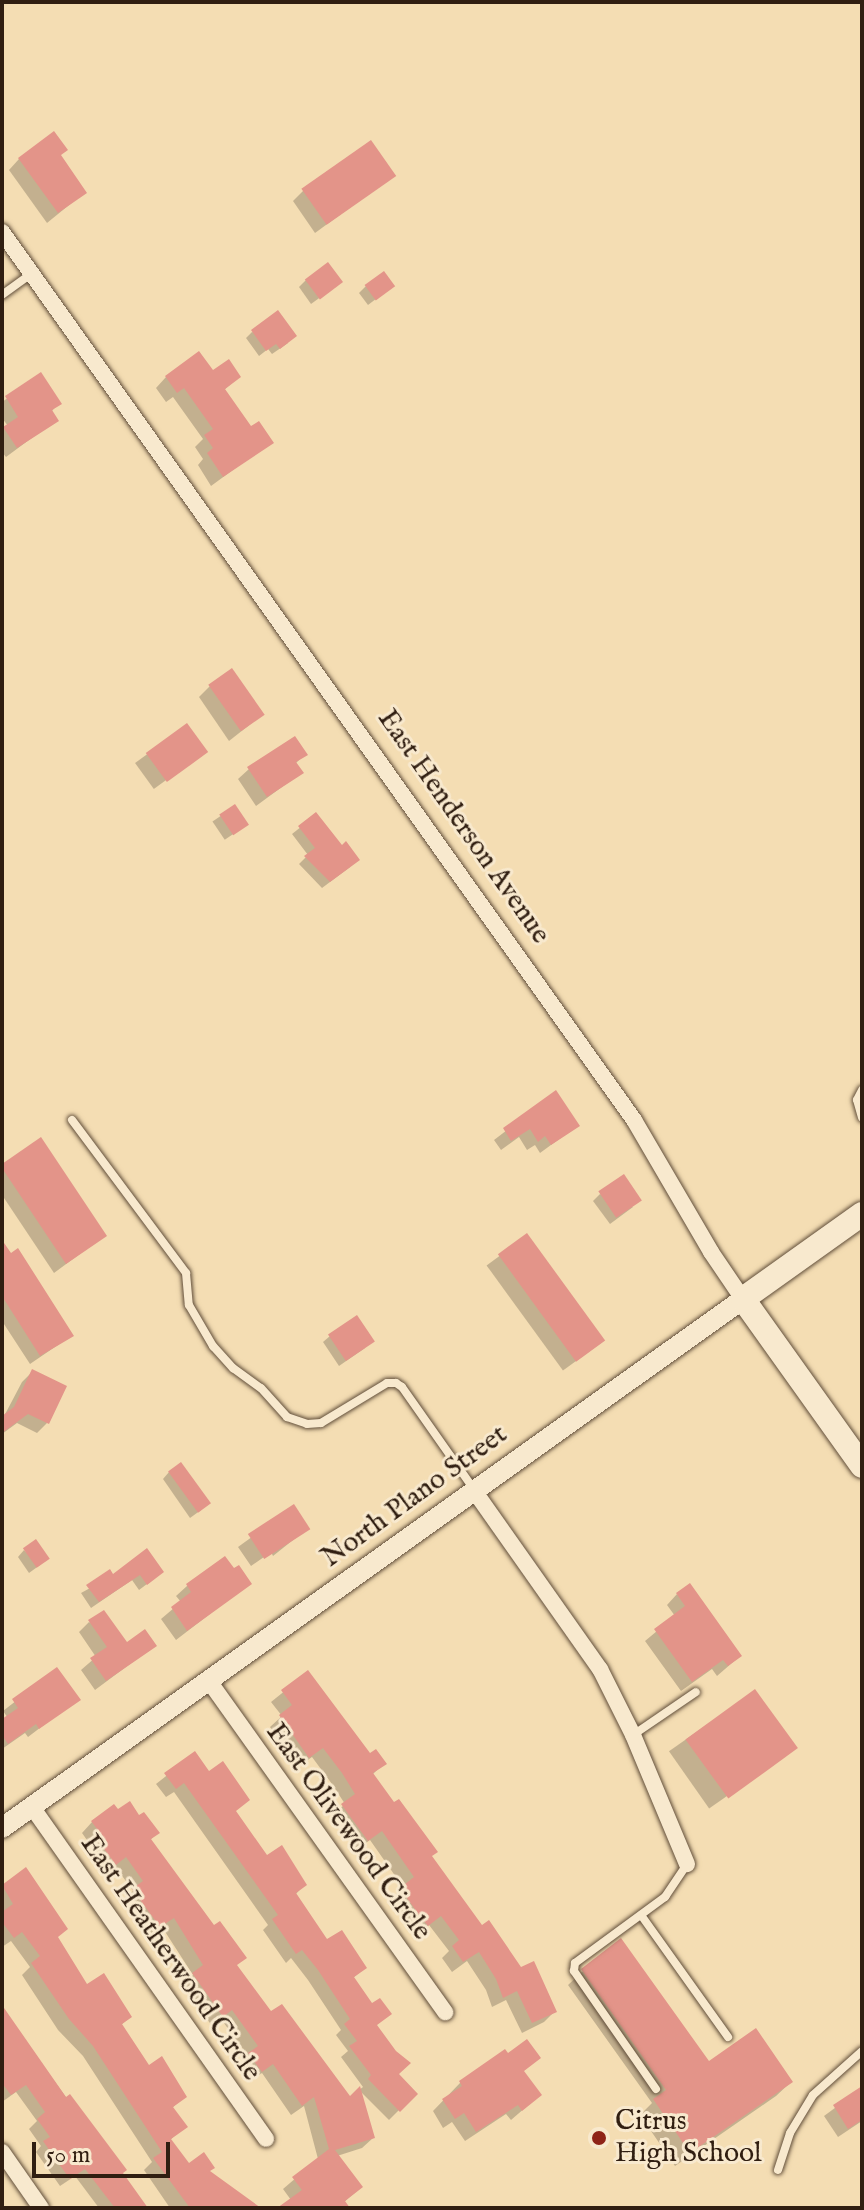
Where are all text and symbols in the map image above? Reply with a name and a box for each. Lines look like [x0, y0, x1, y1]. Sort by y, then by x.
street label: East Henderson Avenue [370, 704, 556, 950]
street label: North Plano Street [316, 1418, 514, 1576]
street label: East Olivewood Circle [258, 1717, 438, 1947]
street label: East Heatherwood Circle [72, 1828, 268, 2088]
place label: Citrus High School [615, 2105, 762, 2171]
scale bar [36, 2126, 174, 2176]
marker: Citrus High School [590, 2129, 608, 2147]
text: 50 m [46, 2140, 90, 2171]

